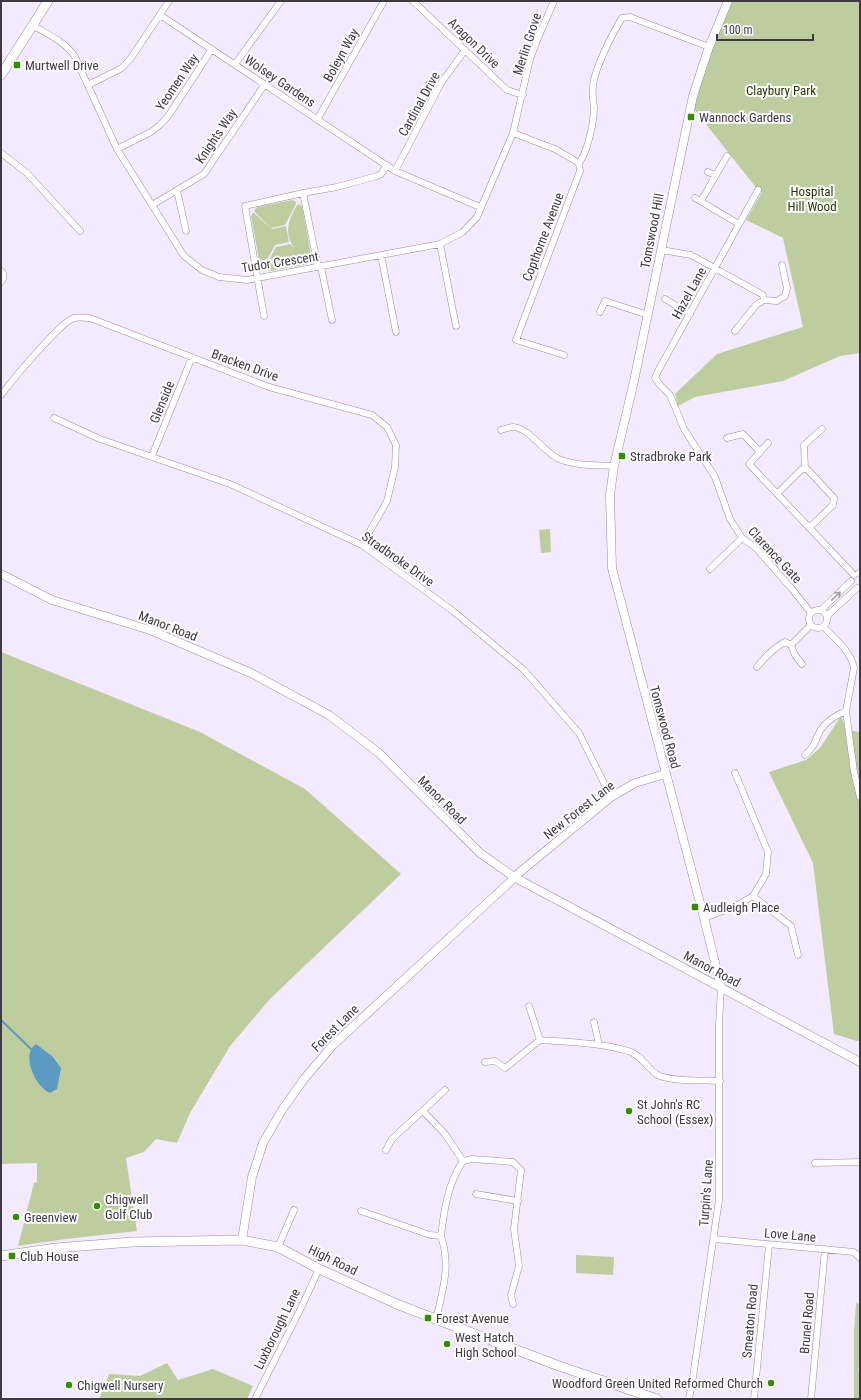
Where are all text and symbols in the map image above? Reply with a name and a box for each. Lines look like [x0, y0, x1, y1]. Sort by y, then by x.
street label: Merlin Grove [510, 11, 544, 77]
street label: Aragon Drive [445, 15, 503, 71]
scale bar [717, 16, 813, 42]
text: 100 m [723, 23, 753, 37]
street label: Boleyn Way [320, 25, 362, 84]
street label: Yeomen Way [152, 50, 202, 113]
street label: Wolsey Gardens [242, 52, 318, 110]
place label: Murtwell Drive [25, 58, 99, 73]
marker: Murtwell Drive [12, 60, 22, 70]
street label: Cardinal Drive [395, 69, 443, 139]
park label: Claybury Park [746, 83, 816, 98]
street label: Knights Way [192, 105, 240, 166]
place label: Wannock Gardens [699, 110, 791, 125]
marker: Wannock Gardens [686, 112, 696, 122]
park label: Hospital Hill Wood [787, 184, 837, 214]
street label: Copthorne Avenue [519, 191, 567, 283]
street label: Tomswood Hill [637, 192, 667, 270]
street label: Tudor Crescent [240, 248, 320, 275]
street label: Hazel Lane [669, 265, 709, 321]
street label: Bracken Drive [210, 346, 280, 384]
street label: Glenside [147, 379, 177, 425]
place label: Stradbroke Park [630, 449, 712, 464]
marker: Stradbroke Park [617, 451, 627, 461]
street label: Clarence Gate [745, 524, 805, 586]
street label: Stradbroke Drive [359, 529, 437, 589]
one-way arrow [831, 591, 841, 601]
street label: Manor Road [136, 608, 200, 644]
street label: Tomswood Road [647, 684, 683, 770]
street label: Manor Road [415, 773, 469, 827]
street label: New Forest Lane [541, 778, 617, 842]
place label: Audleigh Place [703, 900, 779, 915]
marker: Audleigh Place [690, 902, 700, 912]
street label: Manor Road [681, 948, 743, 990]
street label: Forest Lane [308, 1001, 362, 1055]
place label: St John's RC School (Essex) [637, 1097, 713, 1127]
marker: St John's RC School (Essex) [624, 1106, 634, 1116]
street label: Turpin's Lane [696, 1159, 716, 1227]
place label: Chigwell Golf Club [105, 1192, 152, 1222]
marker: Chigwell Golf Club [92, 1201, 102, 1211]
place label: Greenview [24, 1210, 78, 1225]
marker: Greenview [11, 1212, 21, 1222]
street label: Love Lane [763, 1225, 817, 1245]
street label: High Road [306, 1242, 360, 1278]
place label: Club House [20, 1249, 79, 1264]
marker: Club House [7, 1251, 17, 1261]
street label: Smeaton Road [739, 1283, 761, 1359]
street label: Luxborough Lane [251, 1286, 303, 1372]
street label: Brunel Road [797, 1292, 817, 1354]
place label: Forest Avenue [436, 1311, 509, 1326]
marker: Forest Avenue [423, 1313, 433, 1323]
place label: West Hatch High School [455, 1330, 517, 1360]
marker: West Hatch High School [442, 1339, 452, 1349]
place label: Woodford Green United Reformed Church [552, 1376, 763, 1391]
place label: Chigwell Nursery [77, 1378, 164, 1393]
marker: Woodford Green United Reformed Church [766, 1378, 776, 1388]
marker: Chigwell Nursery [64, 1380, 74, 1390]

